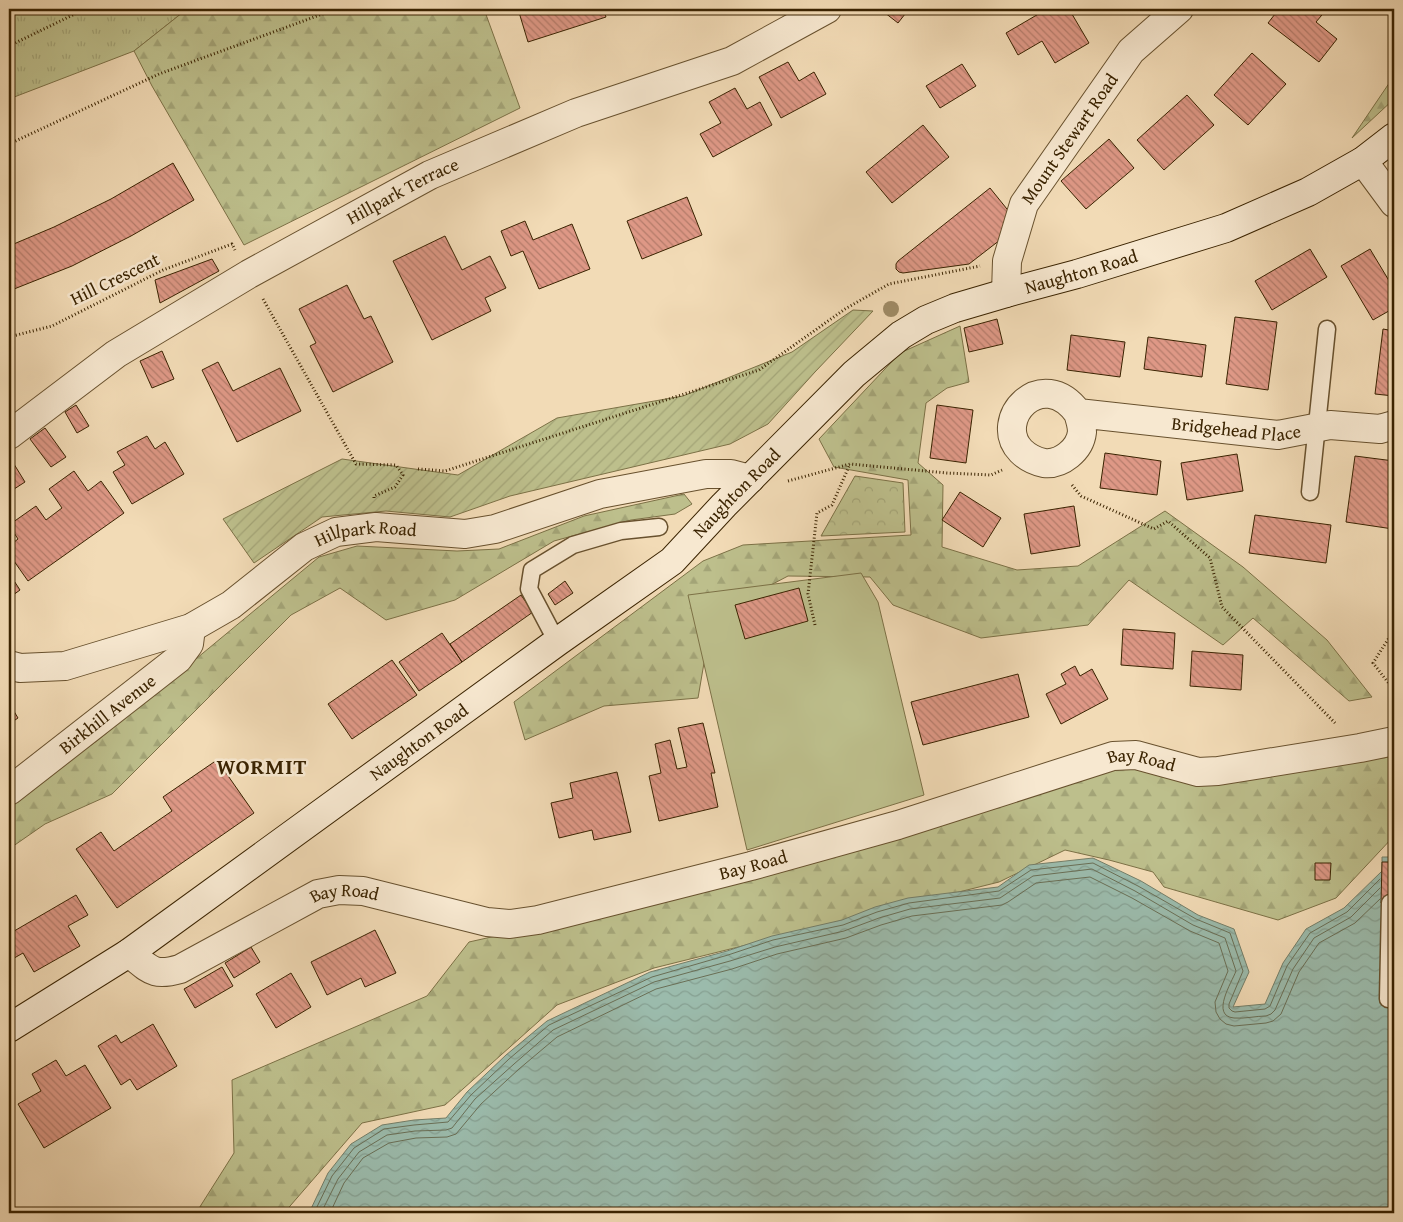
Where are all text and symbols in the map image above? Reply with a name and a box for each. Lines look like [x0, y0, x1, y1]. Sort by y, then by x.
street label: Mount Stewart Road [1014, 67, 1125, 209]
street label: Hillpark Terrace [341, 150, 463, 231]
street label: Naughton Road [1022, 242, 1141, 300]
street label: Hill Crescent [66, 245, 165, 312]
street label: Bridgehead Place [1170, 409, 1303, 448]
street label: Naughton Road [686, 441, 787, 544]
street label: Hillpark Road [310, 513, 418, 553]
street label: Birkhill Avenue [53, 667, 161, 760]
street label: Naughton Road [364, 696, 474, 787]
street label: Bay Road [1103, 741, 1179, 778]
district label: WORMIT [216, 750, 308, 782]
street label: Bay Road [716, 842, 791, 887]
street label: Bay Road [304, 876, 382, 909]

